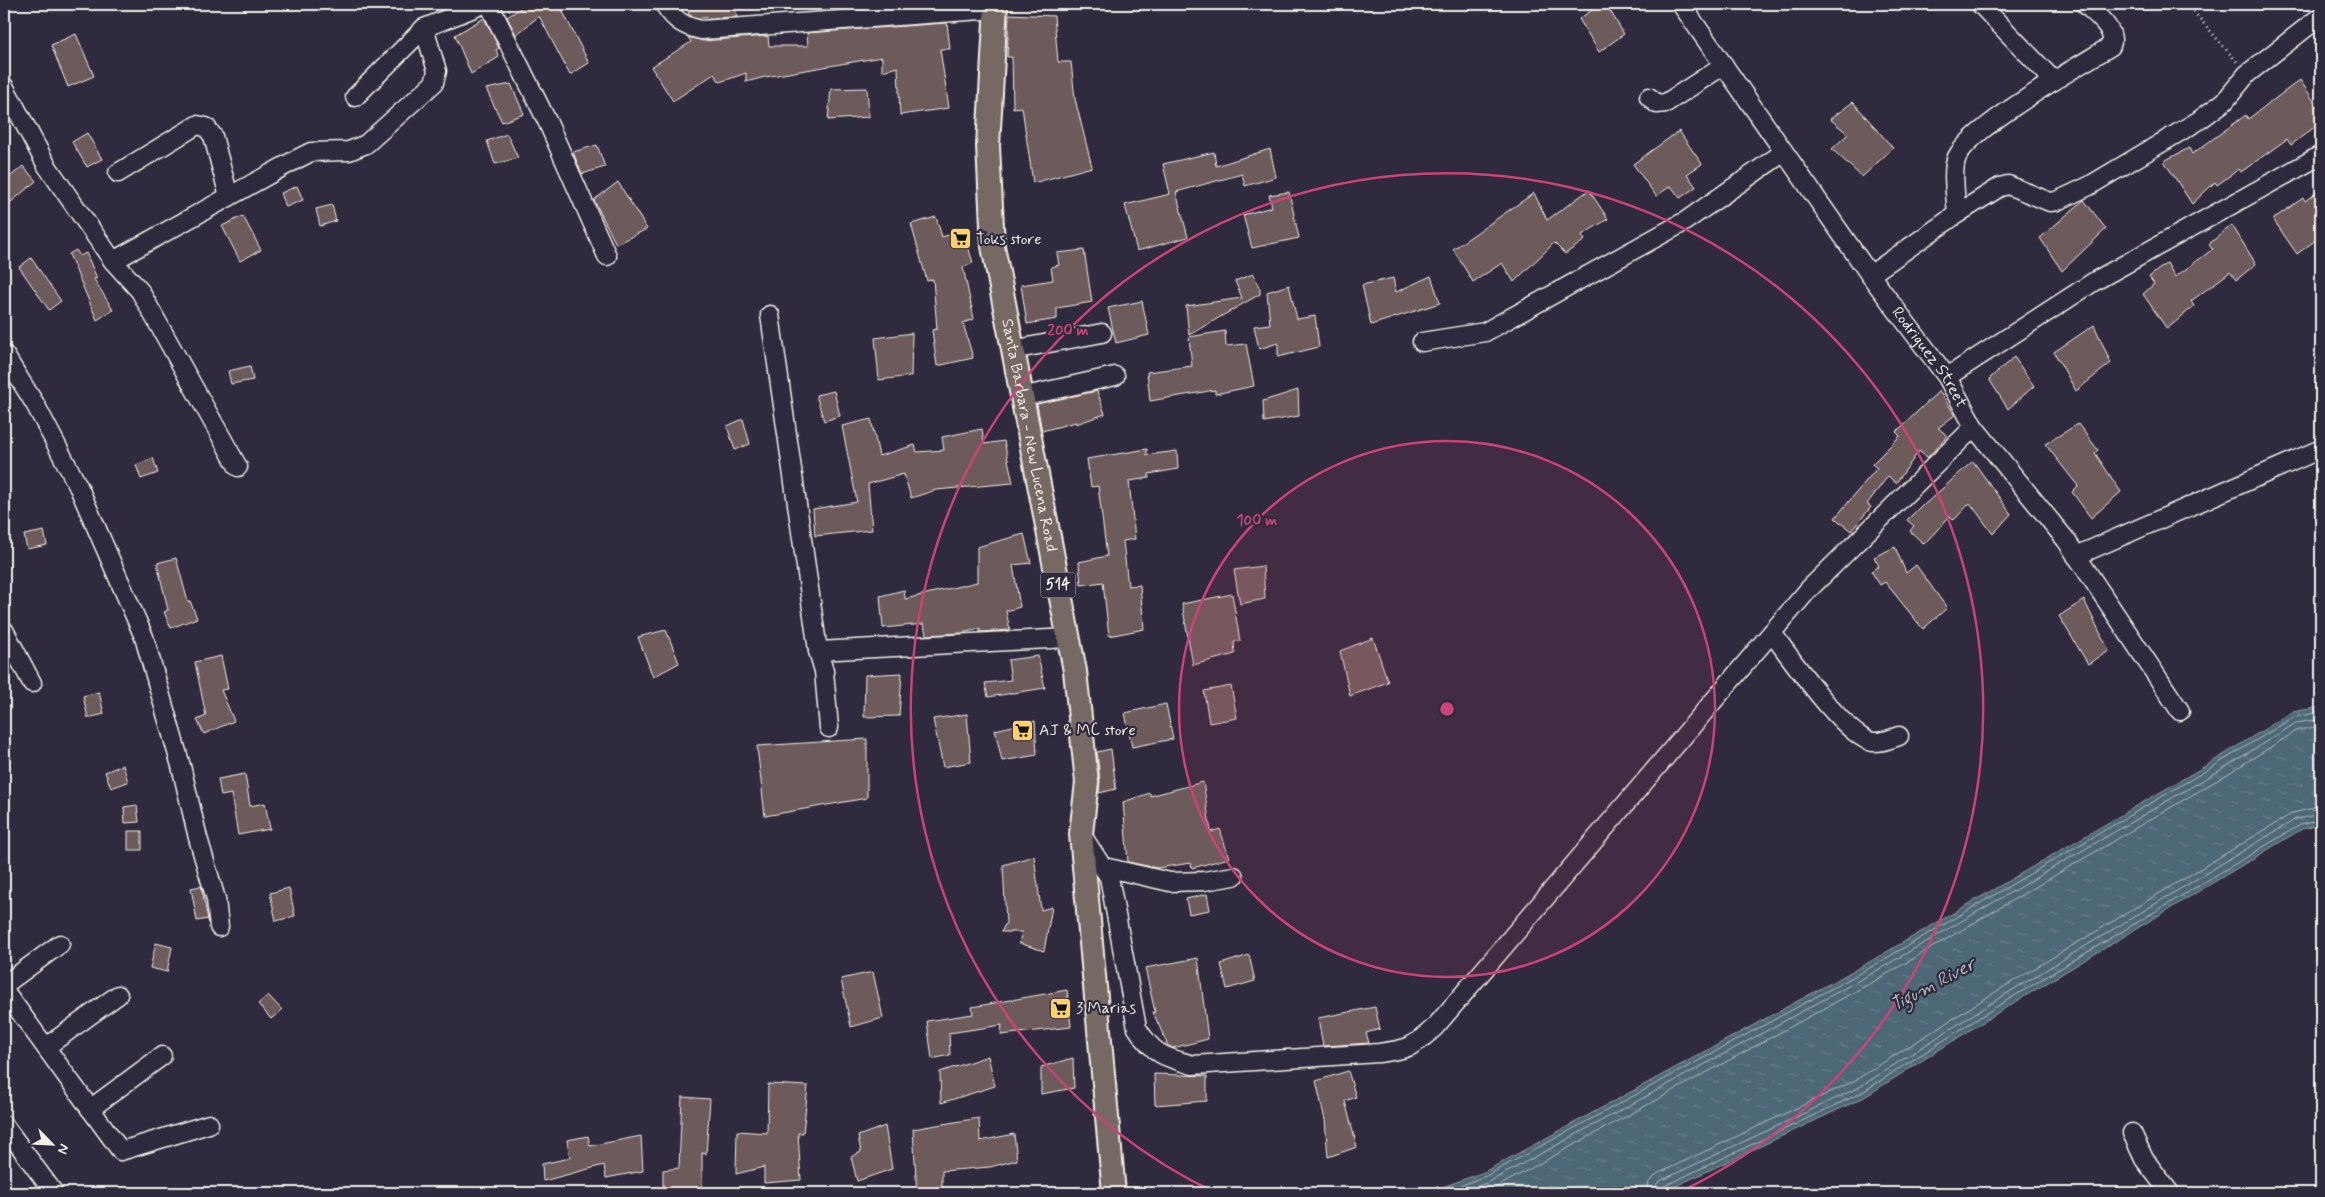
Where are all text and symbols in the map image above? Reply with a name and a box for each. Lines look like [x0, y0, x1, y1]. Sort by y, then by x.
supermarket icon: Toks store [948, 227, 972, 251]
place label: Toks store [976, 229, 1042, 250]
street label: Rodriguez Street [1887, 302, 1972, 412]
street label: Santa Barbara - New Lucena Road [997, 317, 1062, 553]
text: 200 m [1048, 321, 1089, 341]
text: 100 m [1237, 511, 1277, 531]
road number: 514 [1040, 572, 1076, 598]
centre of rings [1438, 700, 1456, 718]
supermarket icon: AJ & MC store [1011, 718, 1035, 742]
place label: AJ & MC store [1039, 720, 1136, 741]
water label: Tigum River [1887, 952, 1983, 1019]
supermarket icon: 3 Marias [1048, 996, 1072, 1020]
place label: 3 Marias [1076, 998, 1136, 1019]
north arrow [28, 1120, 78, 1170]
text: N [53, 1141, 73, 1157]

